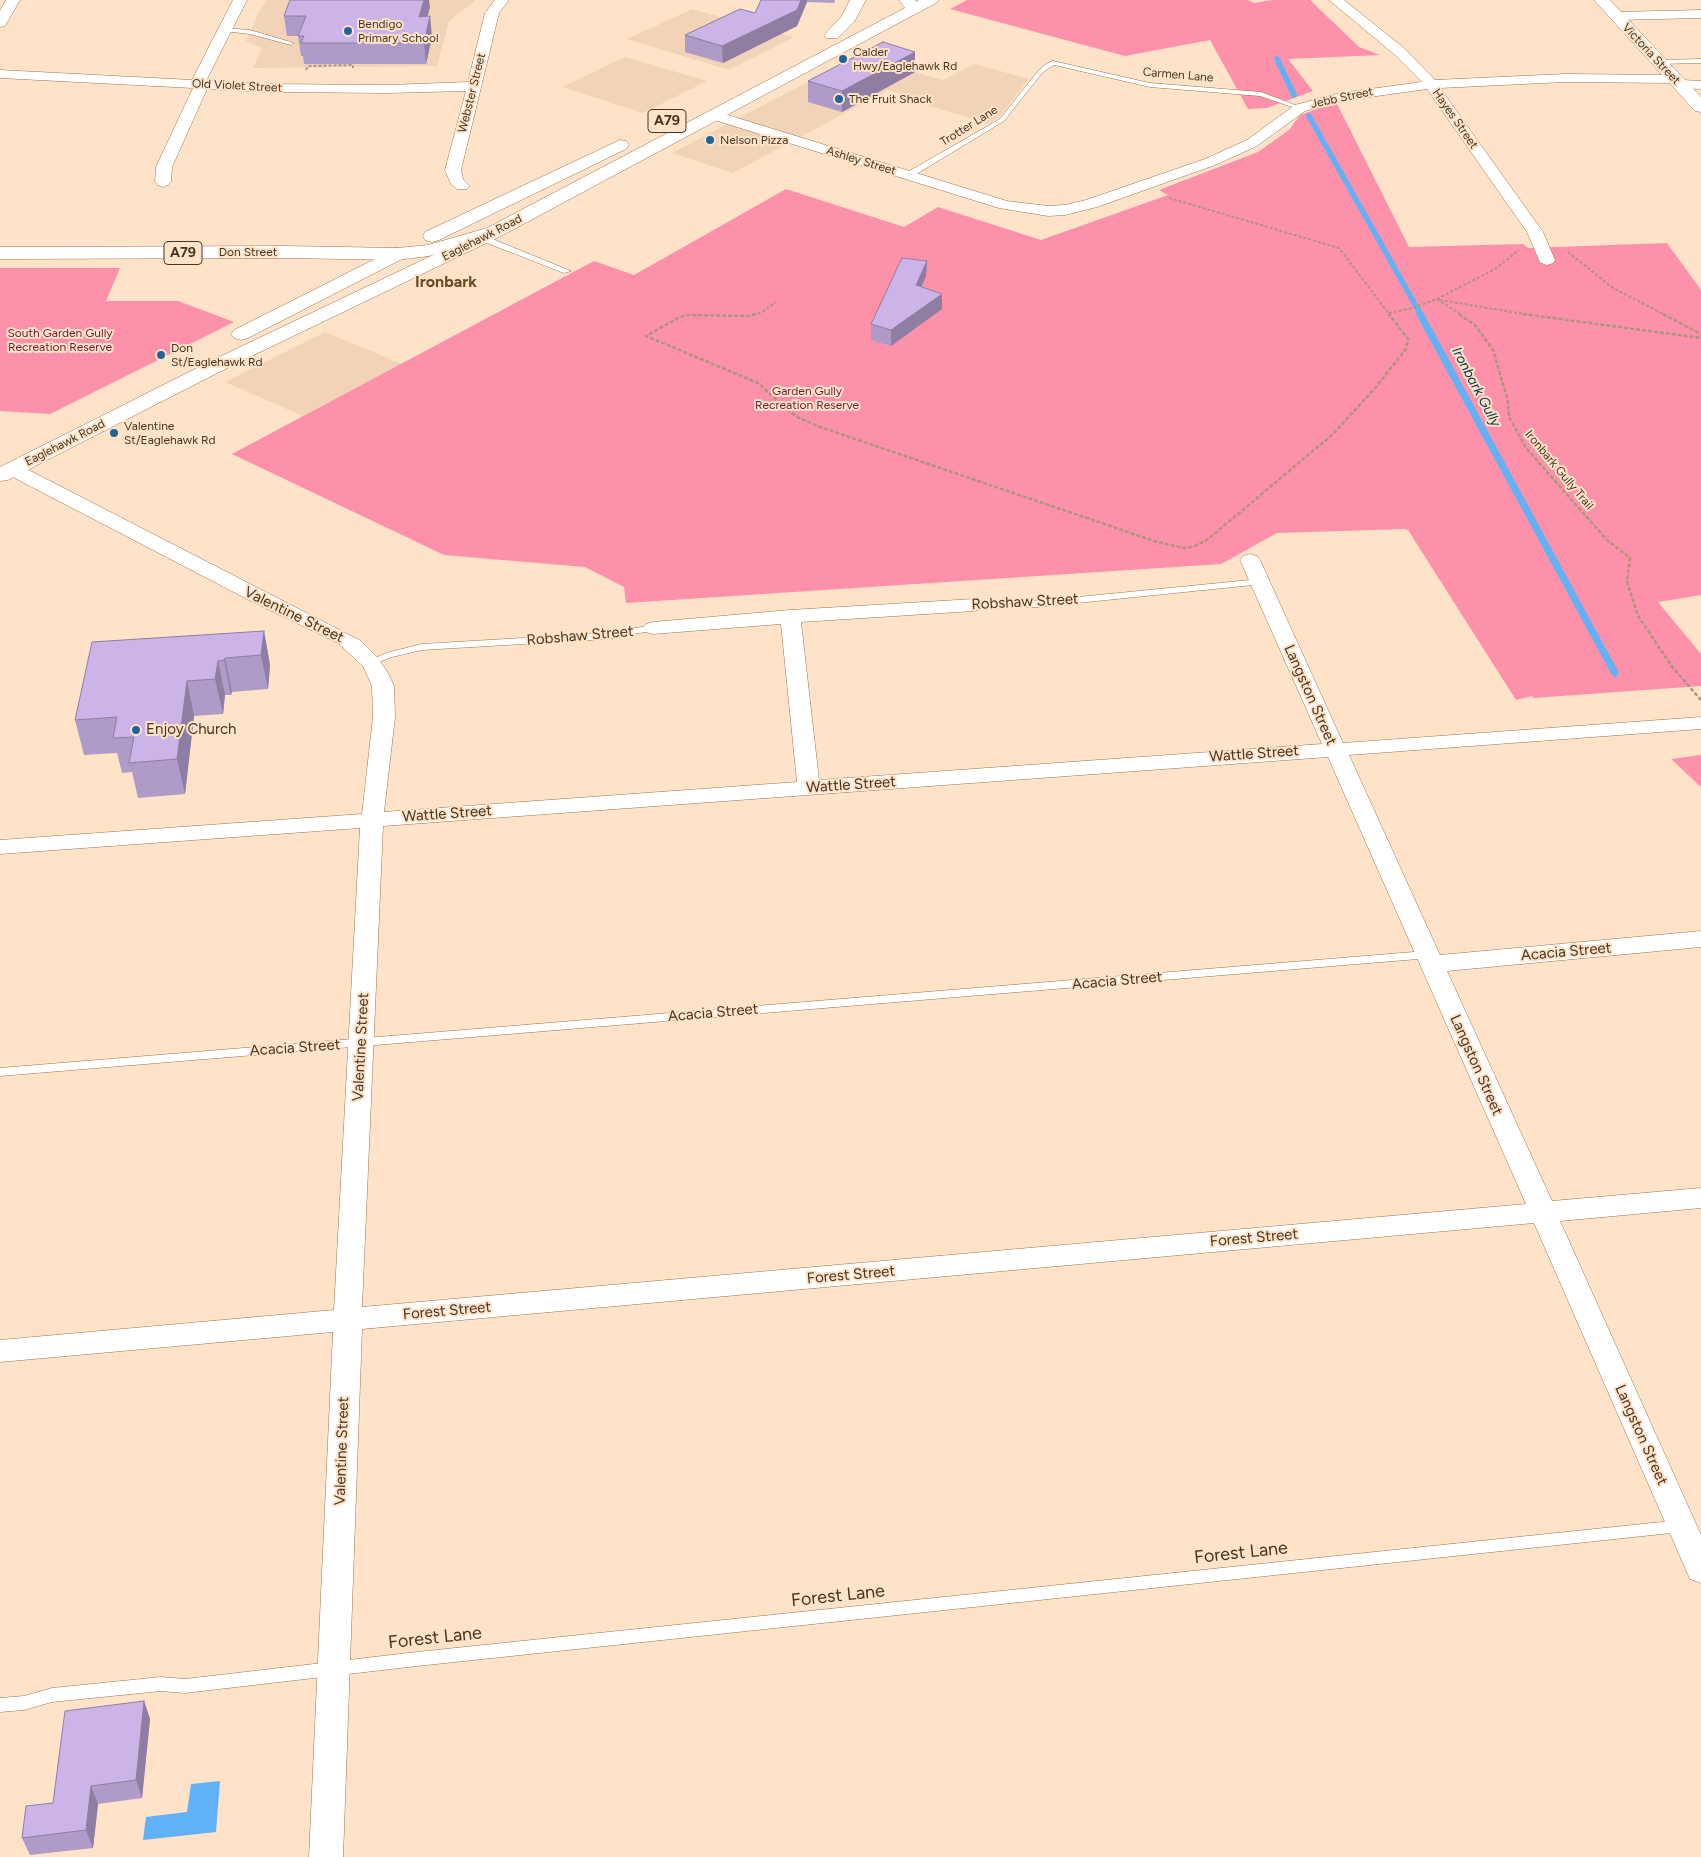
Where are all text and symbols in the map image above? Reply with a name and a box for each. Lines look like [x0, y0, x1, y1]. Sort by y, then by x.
place label: Bendigo Primary School [358, 17, 439, 45]
street label: Victoria Street [1619, 20, 1683, 88]
marker: Bendigo Primary School [342, 25, 354, 37]
place label: Calder Hwy/Eaglehawk Rd [853, 45, 957, 73]
street label: Webster Street [455, 52, 489, 134]
marker: Calder Hwy/Eaglehawk Rd [837, 53, 849, 65]
street label: Carmen Lane [1142, 65, 1214, 85]
street label: Old Violet Street [192, 76, 282, 96]
street label: Jebb Street [1310, 84, 1374, 112]
street label: Hayes Street [1429, 86, 1481, 152]
place label: The Fruit Shack [849, 92, 932, 106]
marker: The Fruit Shack [833, 93, 845, 105]
street label: Trotter Lane [937, 103, 1001, 149]
road number: A79 [648, 110, 686, 132]
place label: Nelson Pizza [720, 133, 788, 147]
marker: Nelson Pizza [704, 134, 716, 146]
street label: Ashley Street [824, 144, 898, 178]
street label: Eaglehawk Road [440, 212, 524, 264]
road number: A79 [164, 242, 202, 264]
street label: Don Street [219, 245, 277, 259]
district label: Ironbark [415, 272, 477, 292]
park label: South Garden Gully Recreation Reserve [7, 326, 113, 354]
place label: Don St/Eaglehawk Rd [171, 341, 262, 369]
water label: Ironbark Gully [1448, 344, 1504, 430]
marker: Don St/Eaglehawk Rd [155, 349, 167, 361]
park label: Garden Gully Recreation Reserve [755, 384, 859, 412]
street label: Eaglehawk Road [23, 417, 107, 469]
place label: Valentine St/Eaglehawk Rd [124, 419, 215, 447]
marker: Valentine St/Eaglehawk Rd [108, 427, 120, 439]
street label: Ironbark Gully Trail [1522, 427, 1596, 513]
street label: Valentine Street [241, 583, 347, 647]
street label: Robshaw Street [971, 590, 1079, 614]
street label: Robshaw Street [526, 622, 634, 650]
street label: Langston Street [1280, 642, 1340, 748]
place label: Enjoy Church [146, 721, 236, 739]
marker: Enjoy Church [130, 724, 142, 736]
street label: Wattle Street [1208, 742, 1300, 766]
street label: Wattle Street [805, 773, 897, 797]
street label: Wattle Street [401, 802, 493, 826]
street label: Acacia Street [1520, 939, 1612, 965]
street label: Acacia Street [1071, 968, 1163, 994]
street label: Valentine Street [349, 992, 373, 1102]
street label: Acacia Street [667, 1000, 759, 1026]
street label: Langston Street [1446, 1012, 1506, 1118]
street label: Acacia Street [249, 1036, 341, 1060]
street label: Forest Street [1209, 1225, 1299, 1251]
street label: Forest Street [806, 1262, 896, 1288]
street label: Forest Street [402, 1298, 492, 1324]
street label: Langston Street [1611, 1382, 1671, 1488]
street label: Valentine Street [331, 1396, 353, 1506]
street label: Forest Lane [1193, 1537, 1289, 1569]
street label: Forest Lane [790, 1580, 886, 1612]
street label: Forest Lane [387, 1622, 483, 1654]

